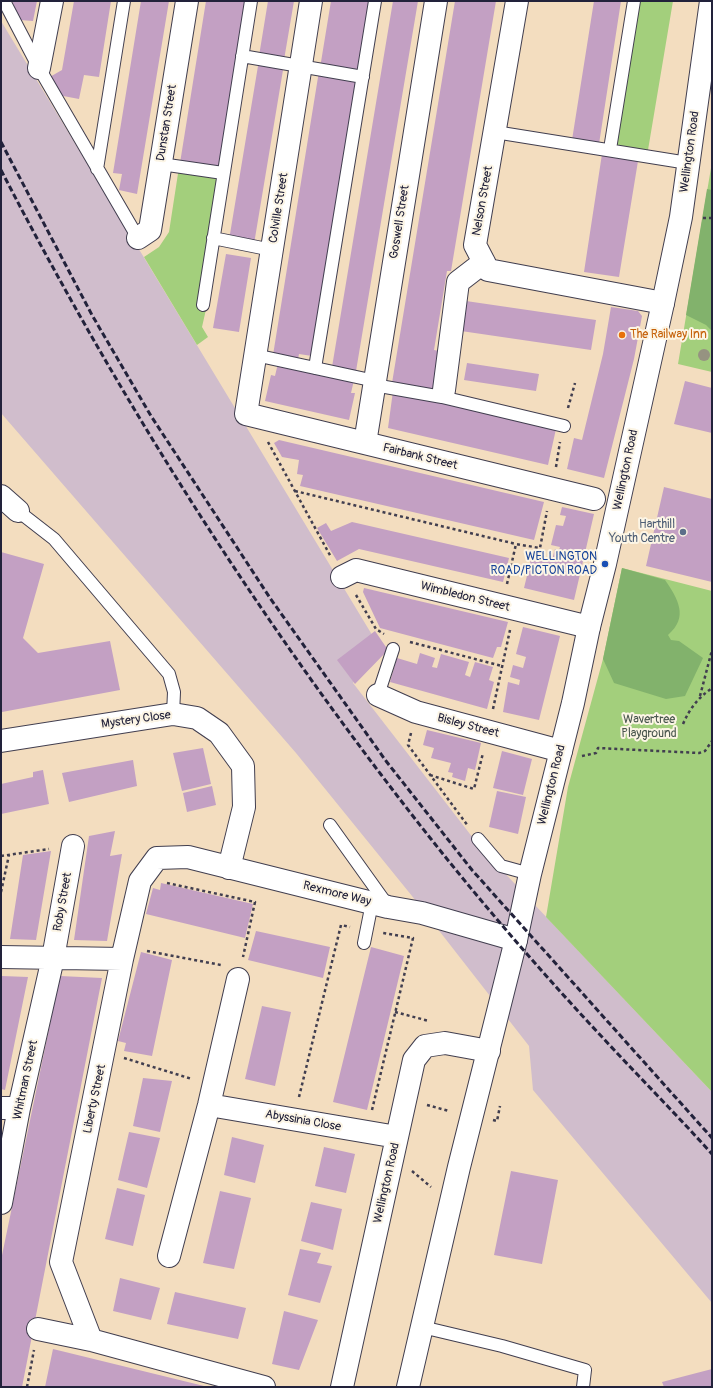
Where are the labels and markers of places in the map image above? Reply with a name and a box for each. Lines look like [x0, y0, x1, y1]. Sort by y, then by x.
place label: The Railway Inn [630, 328, 707, 342]
marker: The Railway Inn [617, 330, 627, 340]
place label: Harthill Youth Centre [609, 518, 675, 546]
marker: Harthill Youth Centre [678, 527, 688, 537]
place label: WELLINGTON ROAD/PICTON ROAD [491, 550, 597, 578]
marker: WELLINGTON ROAD/PICTON ROAD [600, 559, 610, 569]

